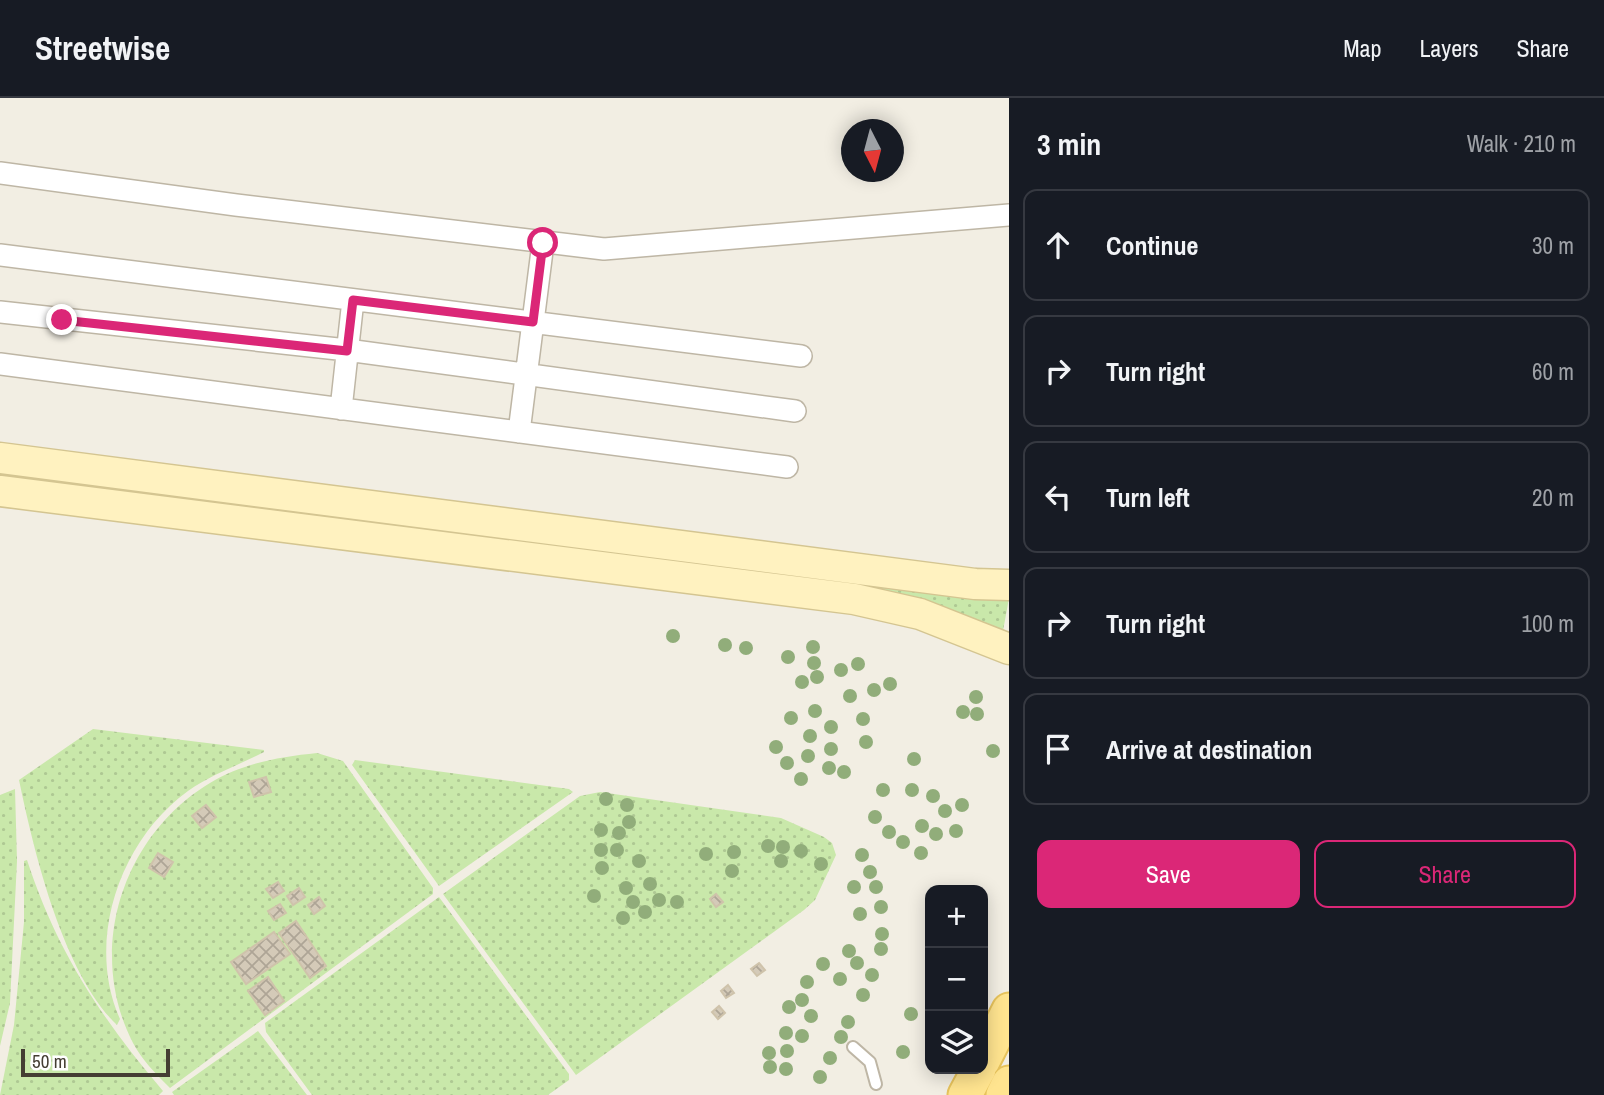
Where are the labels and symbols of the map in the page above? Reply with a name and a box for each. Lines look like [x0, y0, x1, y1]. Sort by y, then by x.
north arrow [841, 119, 904, 182]
route start [527, 227, 558, 258]
route end [46, 304, 77, 335]
scale bar [21, 1046, 170, 1078]

